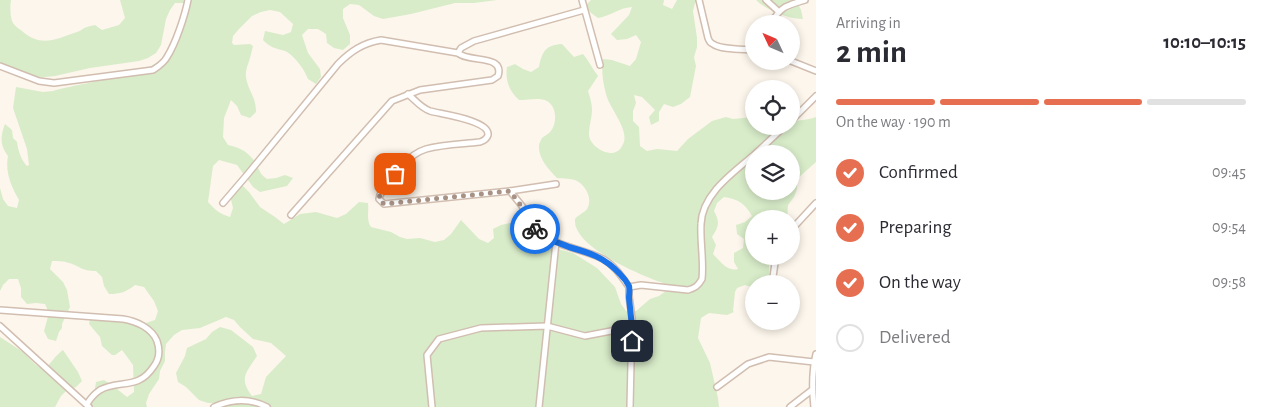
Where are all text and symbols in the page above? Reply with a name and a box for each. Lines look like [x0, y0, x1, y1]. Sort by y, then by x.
north arrow [745, 15, 800, 70]
map controls [745, 15, 800, 330]
text: Arriving in [836, 15, 901, 31]
text: 10:10–10:15 [1163, 33, 1246, 52]
text: 2 min [836, 36, 907, 68]
button: locate [745, 80, 800, 135]
text: On the way · 190 m [836, 114, 951, 130]
button: layers [745, 145, 800, 200]
pin [374, 153, 416, 195]
icon: check [836, 159, 864, 187]
icon: bag [381, 160, 409, 188]
text: Confirmed [879, 163, 958, 182]
text: 09:45 [1212, 164, 1246, 180]
courier [510, 204, 560, 254]
button: + [745, 210, 800, 265]
icon: check [836, 214, 864, 242]
icon: bike [521, 215, 549, 243]
text: Preparing [879, 218, 952, 237]
text: 09:54 [1212, 219, 1246, 235]
icon: check [836, 269, 864, 297]
text: On the way [879, 273, 961, 292]
text: 09:58 [1212, 274, 1246, 290]
button: − [745, 275, 800, 330]
pin [611, 320, 653, 362]
icon: home [618, 327, 646, 355]
text: Delivered [879, 328, 951, 347]

